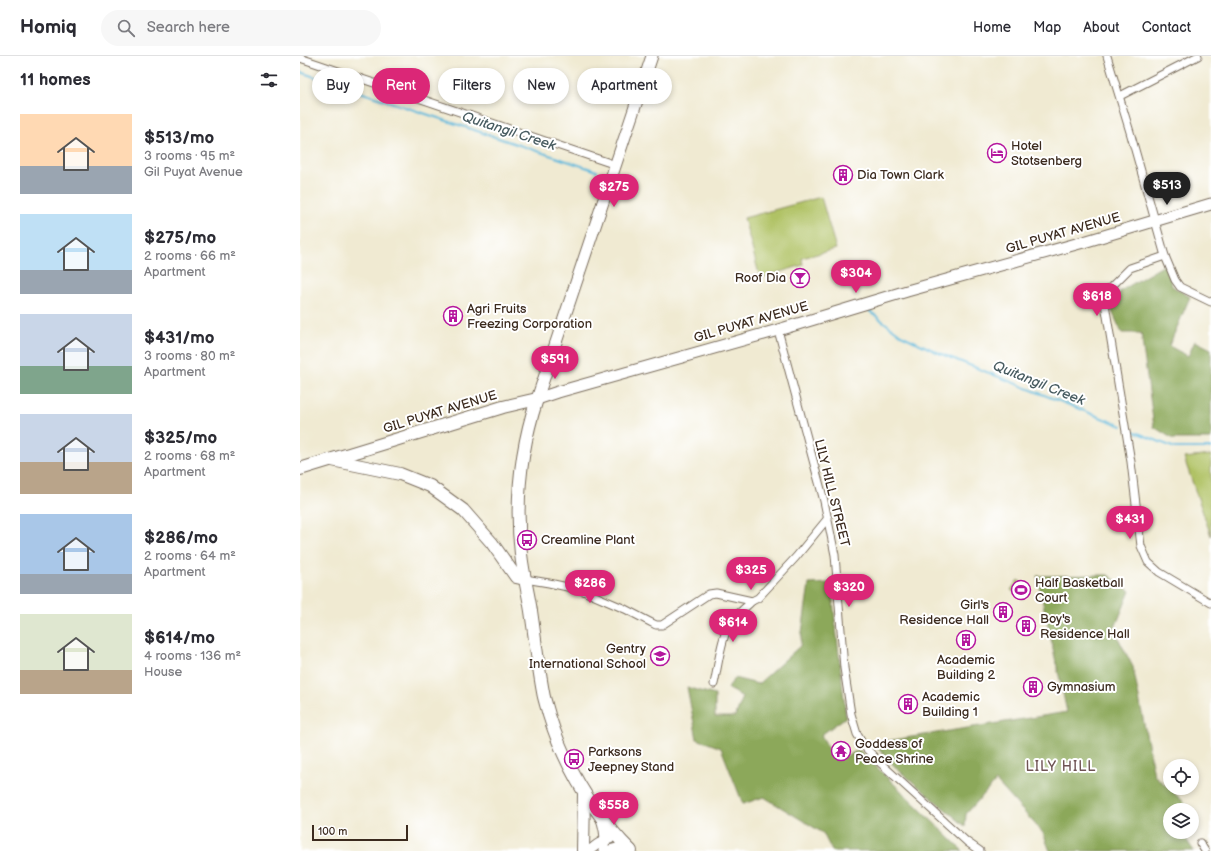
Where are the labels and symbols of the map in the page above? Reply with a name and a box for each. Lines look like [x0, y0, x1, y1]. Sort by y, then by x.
water label: Quitangil Creek [460, 108, 559, 155]
place label: Hotel Stotsenberg [1011, 138, 1082, 169]
hotel icon: Hotel Stotsenberg [986, 142, 1008, 164]
building icon: Dia Town Clark [832, 164, 854, 186]
place label: Dia Town Clark [857, 167, 944, 183]
pin: $513 [1143, 172, 1191, 206]
pin: $275 [590, 174, 638, 208]
street label: GIL PUYAT AVENUE [1004, 209, 1122, 257]
pin: $304 [832, 260, 880, 294]
bar icon: Roof Dia [789, 267, 811, 289]
place label: Roof Dia [735, 270, 786, 286]
pin: $618 [1073, 283, 1121, 317]
street label: GIL PUYAT AVENUE [692, 298, 810, 346]
place label: Agri Fruits Freezing Corporation [467, 301, 592, 332]
building icon: Agri Fruits Freezing Corporation [442, 305, 464, 327]
pin: $591 [531, 346, 579, 380]
water label: Quitangil Creek [991, 357, 1088, 410]
street label: GIL PUYAT AVENUE [381, 387, 499, 437]
street label: LILY HILL STREET [811, 438, 853, 549]
pin: $431 [1106, 506, 1154, 540]
bus stop icon: Creamline Plant [516, 529, 538, 551]
place label: Creamline Plant [541, 532, 635, 548]
pin: $325 [727, 557, 775, 591]
pin: $286 [566, 570, 614, 604]
pin: $320 [825, 574, 873, 608]
place label: Half Basketball Court [1035, 575, 1123, 606]
sports icon: Half Basketball Court [1010, 579, 1032, 601]
place label: Girl's Residence Hall [899, 597, 990, 628]
building icon: Girl's Residence Hall [992, 601, 1014, 623]
pin: $614 [709, 609, 757, 643]
place label: Boy's Residence Hall [1040, 611, 1130, 642]
building icon: Boy's Residence Hall [1015, 615, 1037, 637]
building icon: Academic Building 2 [955, 629, 977, 651]
place label: Gentry International School [529, 641, 646, 672]
school or university icon: Gentry International School [649, 645, 671, 667]
place label: Academic Building 2 [937, 652, 996, 683]
building icon: Gymnasium [1022, 676, 1044, 698]
place label: Gymnasium [1047, 679, 1116, 695]
place label: Academic Building 1 [922, 689, 980, 720]
building icon: Academic Building 1 [897, 693, 919, 715]
place label: Goddess of Peace Shrine [855, 736, 934, 767]
temple icon: Goddess of Peace Shrine [830, 740, 852, 762]
place label: Parksons Jeepney Stand [588, 744, 674, 775]
bus stop icon: Parksons Jeepney Stand [563, 748, 585, 770]
district label: LILY HILL [1026, 758, 1096, 775]
pin: $558 [590, 792, 638, 826]
scale bar [312, 823, 408, 842]

